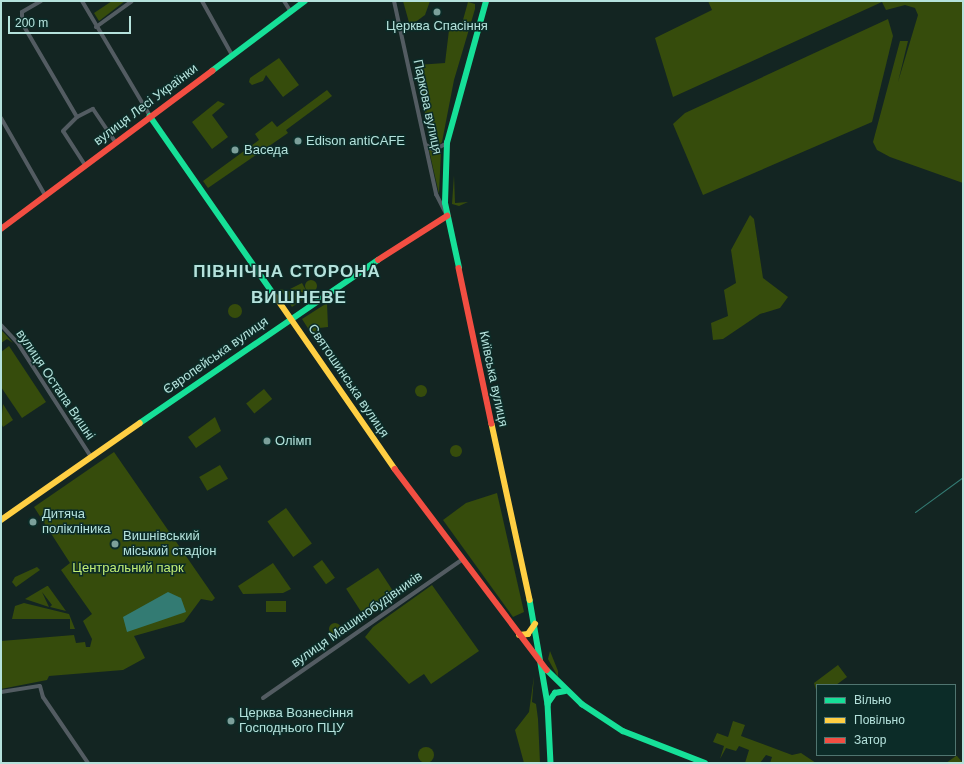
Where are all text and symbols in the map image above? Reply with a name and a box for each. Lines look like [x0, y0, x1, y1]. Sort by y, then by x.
marker: Церква Спасіння [432, 7, 442, 17]
scale bar [10, 8, 133, 34]
text: 200 m [15, 16, 48, 30]
place label: Церква Спасіння [386, 18, 488, 34]
street label: Паркова вулиця [409, 58, 445, 156]
street label: вулиця Лесі Українки [91, 61, 201, 149]
place label: Edison antiCAFE [306, 133, 405, 149]
marker: Edison antiCAFE [293, 136, 303, 146]
place label: Васеда [244, 142, 288, 158]
marker: Васеда [229, 144, 241, 156]
district label: ПІВНІЧНА СТОРОНА [193, 262, 381, 282]
district label: ВИШНЕВЕ [251, 288, 347, 308]
street label: Європейська вулиця [161, 314, 271, 398]
street label: Святошинська вулиця [304, 321, 392, 441]
street label: вулиця Остапа Вишні [12, 327, 98, 443]
street label: Київська вулиця [475, 330, 511, 428]
place label: Олімп [275, 433, 311, 449]
marker: Олімп [262, 436, 272, 446]
place label: Дитяча полікліника [42, 507, 110, 538]
marker: Дитяча полікліника [27, 516, 39, 528]
place label: Вишнівський міський стадіон [123, 529, 216, 560]
marker: Вишнівський міський стадіон [110, 539, 120, 549]
park label: Центральний парк [72, 560, 184, 576]
street label: вулиця Машинобудівників [288, 569, 426, 671]
legend [816, 684, 956, 756]
text: Вільно [854, 693, 891, 707]
place label: Церква Вознесіння Господнього ПЦУ [239, 706, 353, 737]
text: Повільно [854, 713, 905, 727]
marker: Церква Вознесіння Господнього ПЦУ [226, 716, 236, 726]
text: Затор [854, 733, 886, 747]

